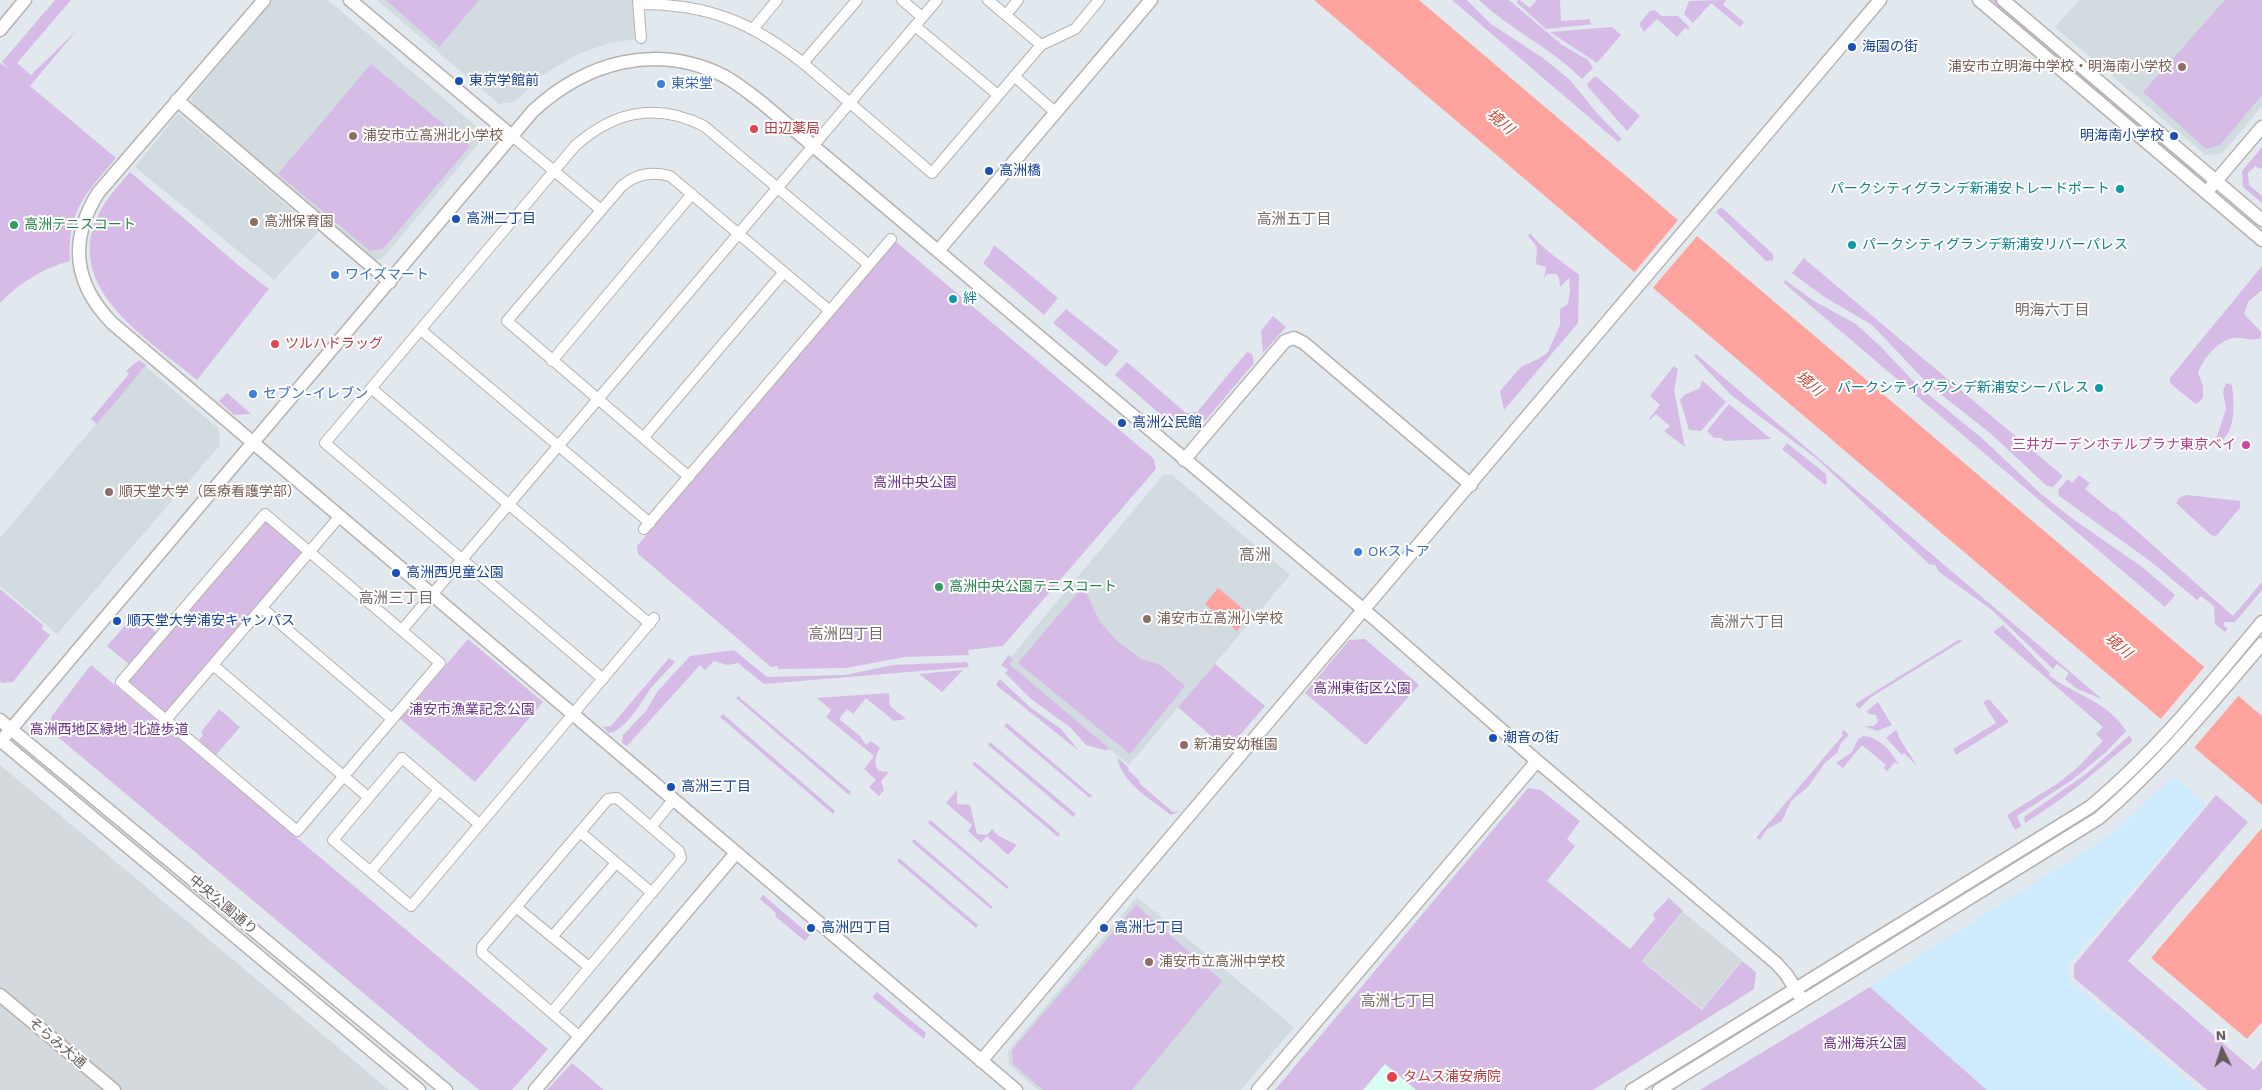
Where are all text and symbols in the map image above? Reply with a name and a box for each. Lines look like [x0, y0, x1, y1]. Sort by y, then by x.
place label: 海園の街 [1862, 39, 1918, 55]
marker: 海園の街 [1846, 41, 1858, 53]
place label: 浦安市立明海中学校・明海南小学校 [1948, 59, 2172, 75]
marker: 浦安市立明海中学校・明海南小学校 [2176, 61, 2188, 73]
place label: 東京学館前 [469, 73, 539, 89]
marker: 東京学館前 [453, 75, 465, 87]
place label: 東栄堂 [671, 76, 713, 92]
marker: 東栄堂 [655, 78, 667, 90]
water label: 境川 [1483, 105, 1517, 139]
place label: 田辺薬局 [764, 121, 820, 137]
marker: 田辺薬局 [748, 123, 760, 135]
place label: 浦安市立高洲北小学校 [363, 128, 503, 144]
place label: 明海南小学校 [2080, 128, 2164, 144]
marker: 浦安市立高洲北小学校 [347, 130, 359, 142]
marker: 明海南小学校 [2168, 130, 2180, 142]
place label: 高洲橋 [999, 163, 1041, 179]
marker: 高洲橋 [983, 165, 995, 177]
place label: パークシティグランデ新浦安トレードポート [1830, 181, 2110, 197]
marker: パークシティグランデ新浦安トレードポート [2114, 183, 2126, 195]
place label: 高洲二丁目 [466, 211, 536, 227]
district label: 高洲五丁目 [1257, 211, 1331, 229]
marker: 高洲二丁目 [450, 213, 462, 225]
place label: 高洲保育園 [264, 214, 334, 230]
marker: 高洲保育園 [248, 216, 260, 228]
place label: 高洲テニスコート [24, 217, 136, 233]
marker: 高洲テニスコート [8, 219, 20, 231]
place label: パークシティグランデ新浦安リバーパレス [1862, 237, 2128, 253]
marker: パークシティグランデ新浦安リバーパレス [1846, 239, 1858, 251]
place label: ワイズマート [345, 267, 429, 283]
marker: ワイズマート [329, 269, 341, 281]
place label: 絆 [963, 291, 977, 307]
marker: 絆 [947, 293, 959, 305]
district label: 明海六丁目 [2015, 302, 2089, 320]
place label: ツルハドラッグ [285, 336, 383, 352]
marker: ツルハドラッグ [269, 338, 281, 350]
water label: 境川 [1792, 367, 1826, 401]
place label: パークシティグランデ新浦安シーパレス [1837, 380, 2089, 396]
marker: パークシティグランデ新浦安シーパレス [2093, 382, 2105, 394]
place label: セブン-イレブン [263, 386, 368, 402]
marker: セブン-イレブン [247, 388, 259, 400]
place label: 高洲公民館 [1132, 415, 1202, 431]
marker: 高洲公民館 [1116, 417, 1128, 429]
place label: 三井ガーデンホテルプラナ東京ベイ [2012, 437, 2236, 453]
marker: 三井ガーデンホテルプラナ東京ベイ [2240, 439, 2252, 451]
park label: 高洲中央公園 [873, 475, 957, 491]
place label: 順天堂大学（医療看護学部） [119, 484, 301, 500]
marker: 順天堂大学（医療看護学部） [103, 486, 115, 498]
place label: OKストア [1368, 544, 1430, 560]
district label: 高洲 [1239, 545, 1271, 565]
marker: OKストア [1352, 546, 1364, 558]
place label: 高洲西児童公園 [406, 565, 504, 581]
marker: 高洲西児童公園 [390, 567, 402, 579]
place label: 高洲中央公園テニスコート [949, 579, 1117, 595]
marker: 高洲中央公園テニスコート [933, 581, 945, 593]
district label: 高洲三丁目 [359, 590, 433, 608]
place label: 浦安市立高洲小学校 [1157, 611, 1283, 627]
place label: 順天堂大学浦安キャンパス [127, 613, 295, 629]
marker: 浦安市立高洲小学校 [1141, 613, 1153, 625]
district label: 高洲六丁目 [1710, 614, 1784, 632]
marker: 順天堂大学浦安キャンパス [111, 615, 123, 627]
district label: 高洲四丁目 [809, 626, 883, 644]
water label: 境川 [2101, 629, 2135, 663]
park label: 高洲東街区公園 [1313, 681, 1411, 697]
park label: 浦安市漁業記念公園 [409, 702, 535, 718]
park label: 高洲西地区緑地 北遊歩道 [30, 722, 188, 738]
place label: 潮音の街 [1503, 730, 1559, 746]
marker: 潮音の街 [1487, 732, 1499, 744]
place label: 新浦安幼稚園 [1194, 737, 1278, 753]
marker: 新浦安幼稚園 [1178, 739, 1190, 751]
place label: 高洲三丁目 [681, 779, 751, 795]
marker: 高洲三丁目 [665, 781, 677, 793]
street label: 中央公園通り [185, 872, 261, 938]
place label: 高洲四丁目 [821, 920, 891, 936]
place label: 高洲七丁目 [1114, 920, 1184, 936]
marker: 高洲四丁目 [805, 922, 817, 934]
marker: 高洲七丁目 [1098, 922, 1110, 934]
place label: 浦安市立高洲中学校 [1159, 954, 1285, 970]
marker: 浦安市立高洲中学校 [1143, 956, 1155, 968]
district label: 高洲七丁目 [1361, 993, 1435, 1011]
street label: そらみ大通 [25, 1014, 89, 1072]
north arrow [2197, 1025, 2247, 1075]
text: N [2215, 1027, 2227, 1043]
park label: 高洲海浜公園 [1823, 1036, 1907, 1052]
place label: タムス浦安病院 [1403, 1069, 1501, 1085]
marker: タムス浦安病院 [1385, 1070, 1399, 1084]

